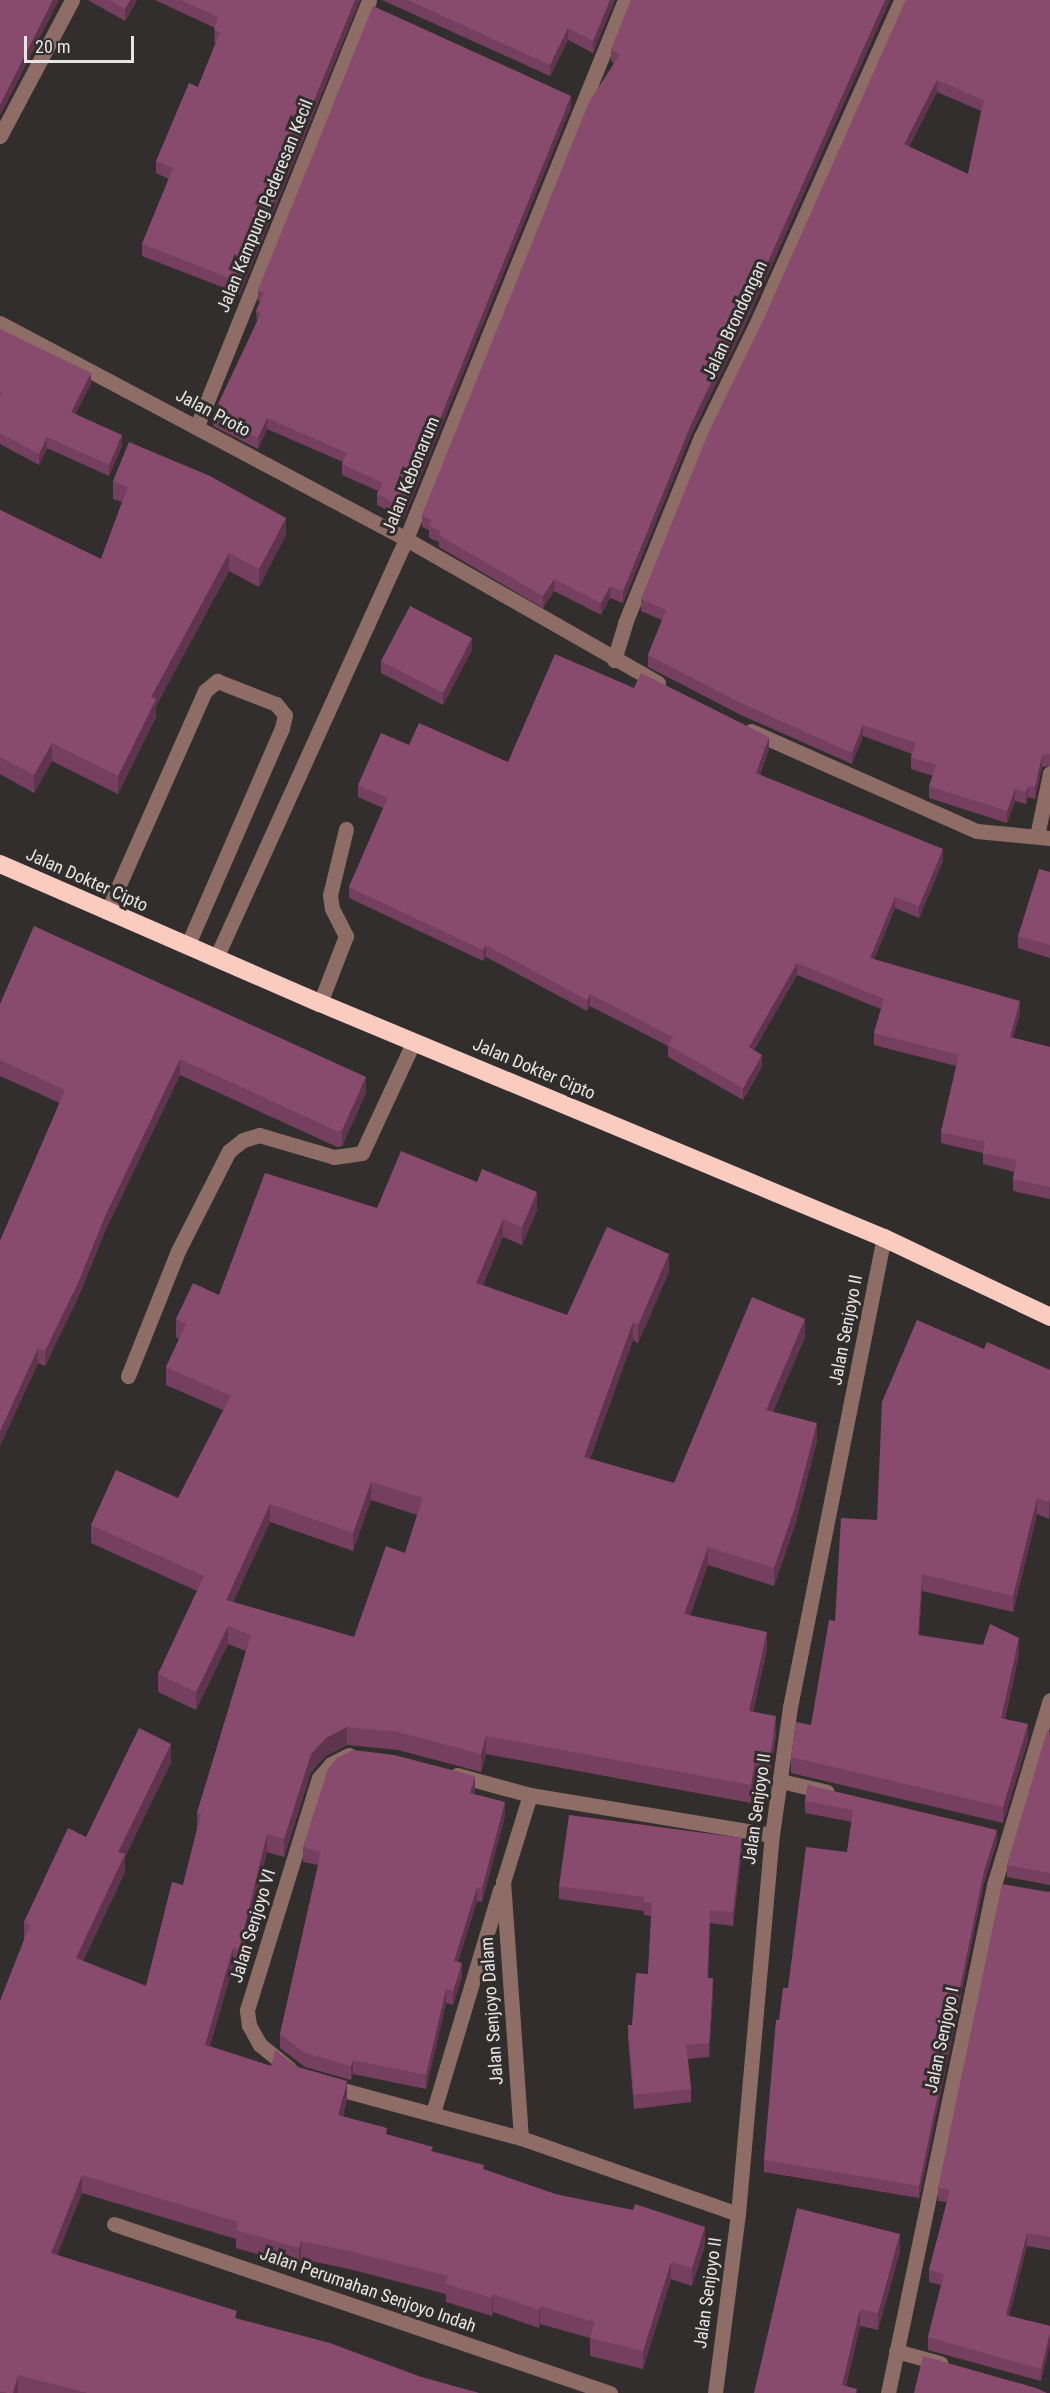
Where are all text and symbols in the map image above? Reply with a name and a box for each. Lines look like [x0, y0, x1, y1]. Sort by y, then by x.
scale bar [27, 24, 136, 62]
text: 20 m [35, 36, 70, 57]
street label: Jalan Kampung Pederesan Kecil [212, 96, 318, 316]
street label: Jalan Brondongan [698, 257, 772, 383]
street label: Jalan Proto [172, 384, 254, 442]
street label: Jalan Kebonarum [378, 413, 444, 537]
street label: Jalan Dokter Cipto [23, 843, 151, 917]
street label: Jalan Dokter Cipto [469, 1033, 599, 1105]
street label: Jalan Senjoyo II [825, 1273, 867, 1387]
street label: Jalan Senjoyo II [739, 1752, 775, 1866]
street label: Jalan Senjoyo VI [225, 1867, 281, 1985]
street label: Jalan Senjoyo Dalam [476, 1936, 508, 2086]
street label: Jalan Senjoyo I [920, 1985, 964, 2095]
street label: Jalan Senjoyo II [690, 2236, 726, 2350]
street label: Jalan Perumahan Senjoyo Indah [257, 2243, 479, 2337]

